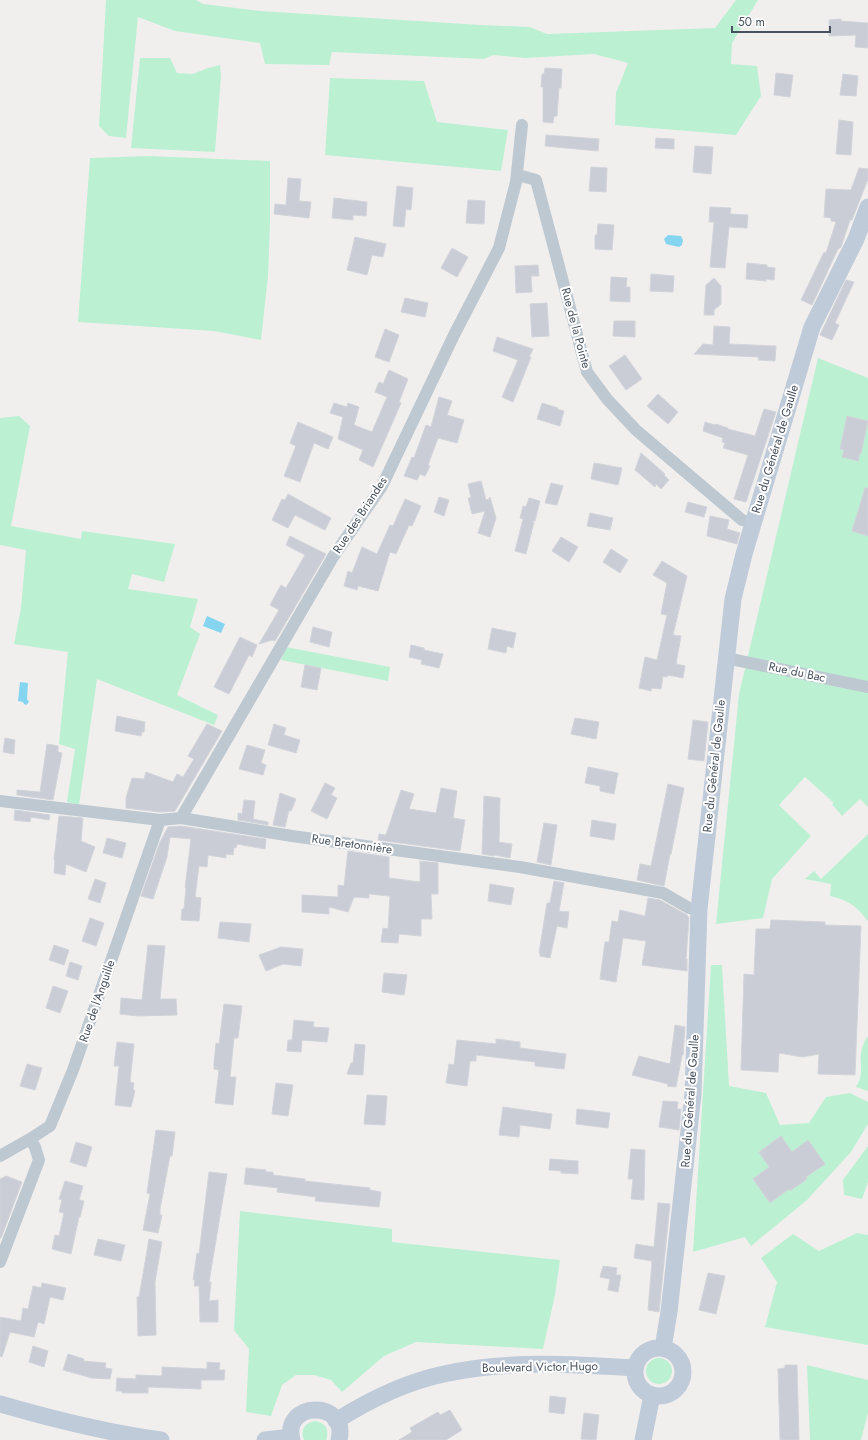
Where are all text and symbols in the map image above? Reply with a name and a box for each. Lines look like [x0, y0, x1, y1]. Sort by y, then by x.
scale bar [732, 8, 830, 34]
text: 50 m [738, 13, 765, 31]
street label: Rue de la Pointe [557, 286, 595, 370]
street label: Rue du Général de Gaulle [747, 383, 803, 515]
street label: Rue des Briandes [328, 473, 392, 557]
street label: Rue du Bac [767, 657, 827, 687]
street label: Rue du Général de Gaulle [698, 699, 730, 833]
street label: Rue Bretonnière [311, 829, 393, 859]
street label: Rue de l'Anguille [74, 957, 120, 1045]
street label: Rue du Général de Gaulle [676, 1034, 704, 1168]
street label: Boulevard Victor Hugo [482, 1357, 599, 1377]

